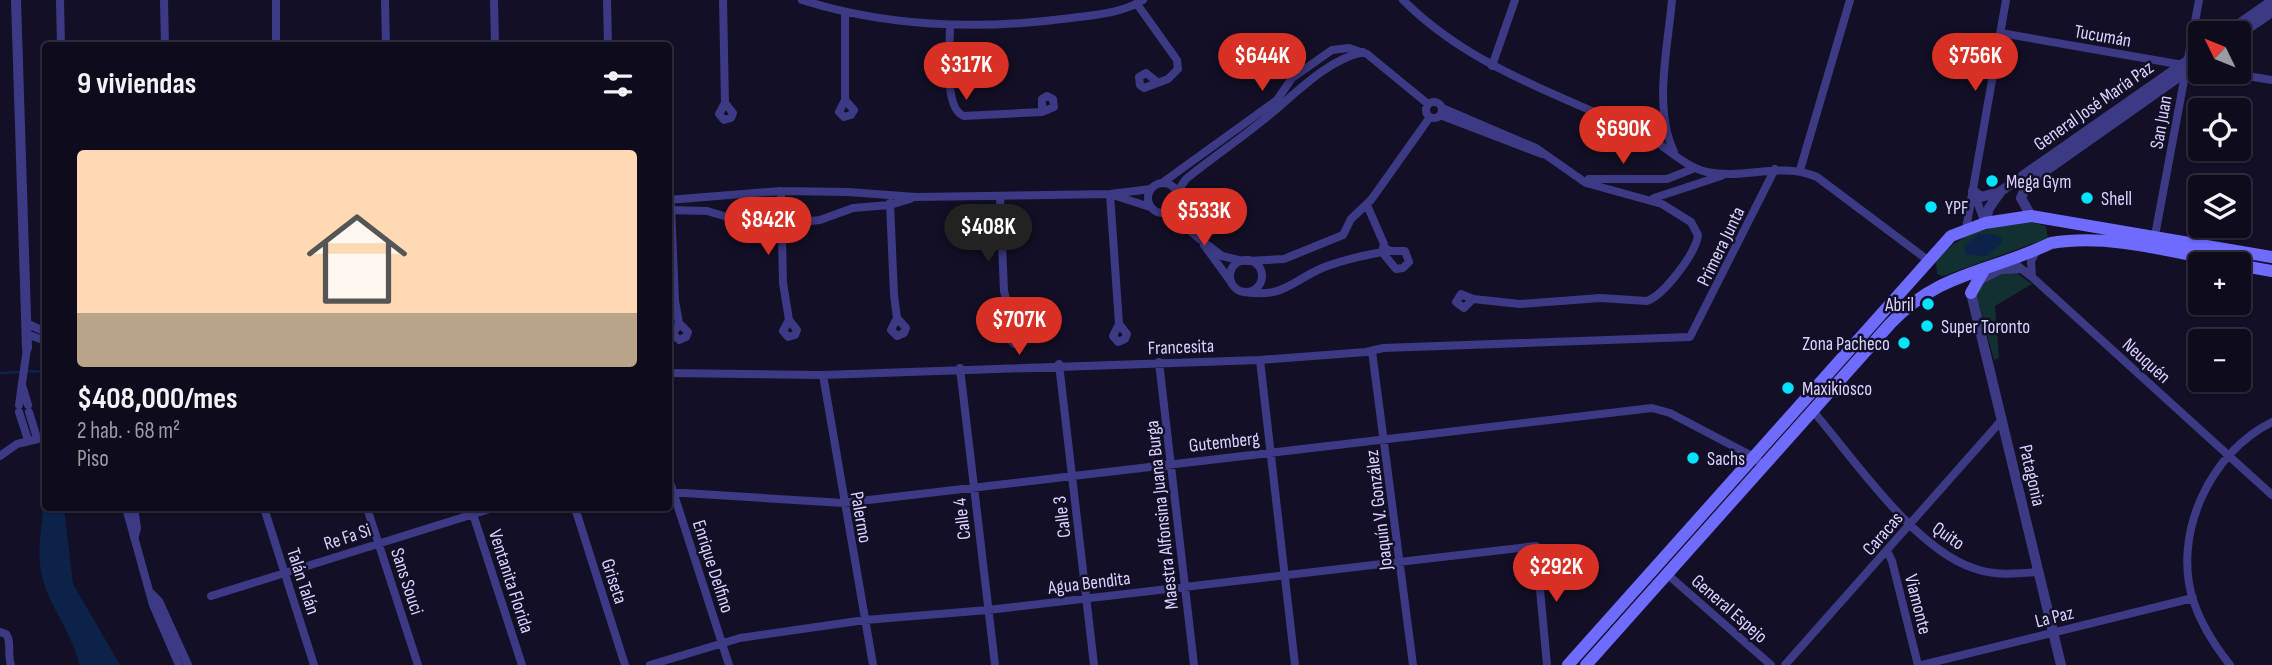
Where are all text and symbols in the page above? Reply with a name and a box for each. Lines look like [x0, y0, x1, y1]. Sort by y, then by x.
street label: Tucumán [2072, 20, 2133, 53]
north arrow [2188, 21, 2250, 84]
map controls [2188, 21, 2251, 392]
pin: $644K [1213, 34, 1311, 93]
pin: $756K [1926, 34, 2024, 93]
pin: $317K [917, 42, 1015, 102]
text: $644K [1234, 42, 1290, 70]
text: $756K [1948, 42, 2002, 70]
text: $317K [940, 51, 992, 79]
street label: General José María Paz [2029, 56, 2158, 156]
icon: filters [599, 65, 637, 103]
text: 9 viviendas [77, 66, 196, 102]
street label: San Juan [2145, 94, 2177, 151]
button: locate [2188, 98, 2251, 161]
pin: $690K [1574, 106, 1672, 166]
text: $690K [1595, 115, 1651, 143]
place label: Mega Gym [2006, 171, 2071, 194]
marker: Mega Gym [1984, 173, 2000, 189]
button: layers [2188, 175, 2251, 238]
pin: $533K [1155, 188, 1253, 248]
place label: Shell [2101, 188, 2132, 211]
marker: Shell [2079, 190, 2095, 206]
icon: home [294, 196, 420, 322]
text: $533K [1177, 197, 1231, 225]
place label: YPF [1945, 197, 1968, 220]
pin: $842K [719, 198, 817, 257]
marker: YPF [1923, 199, 1939, 215]
street label: Primera Junta [1692, 203, 1750, 290]
pin: $408K [939, 204, 1037, 264]
text: $842K [740, 206, 796, 234]
text: $408K [960, 213, 1016, 241]
button: + [2188, 252, 2251, 315]
place label: Abril [1884, 294, 1914, 317]
marker: Abril [1920, 296, 1936, 312]
pin: $707K [970, 298, 1068, 357]
text: $707K [992, 306, 1046, 334]
place label: Super Toronto [1941, 316, 2030, 339]
marker: Super Toronto [1919, 318, 1935, 334]
button: − [2188, 329, 2251, 392]
place label: Zona Pacheco [1802, 333, 1890, 356]
street label: Neuquén [2117, 334, 2175, 389]
street label: Francesita [1148, 335, 1215, 360]
marker: Zona Pacheco [1896, 335, 1912, 351]
place label: Maxikiosco [1802, 378, 1872, 401]
marker: Maxikiosco [1780, 380, 1796, 396]
text: $408,000/mes [77, 381, 238, 417]
text: 2 hab. · 68 m² [77, 417, 180, 445]
street label: Maestra Alfonsina Juana Burga [1141, 419, 1184, 610]
street label: Gutemberg [1188, 427, 1261, 458]
street label: Patagonia [2013, 442, 2050, 508]
text: Piso [77, 445, 109, 473]
street label: Joaquín V. González [1361, 448, 1398, 572]
place label: Sachs [1707, 448, 1745, 471]
marker: Sachs [1685, 450, 1701, 466]
street label: Palermo [845, 490, 876, 545]
street label: Calle 3 [1049, 495, 1076, 539]
street label: Calle 4 [949, 497, 976, 541]
street label: Caracas [1858, 507, 1908, 560]
street label: Enrique Delfino [687, 517, 738, 616]
street label: Quito [1927, 517, 1969, 556]
street label: Re Fa Si [321, 519, 374, 556]
street label: Ventanita Florida [483, 527, 538, 636]
pin: $292K [1507, 544, 1605, 604]
street label: Talán Talán [281, 545, 324, 618]
street label: Sans Souci [385, 545, 428, 618]
text: $292K [1529, 553, 1583, 581]
street label: Griseta [596, 556, 632, 607]
street label: Agua Bendita [1046, 567, 1132, 600]
street label: General Espejo [1686, 570, 1772, 648]
street label: Viamonte [1899, 572, 1936, 637]
street label: La Paz [2033, 602, 2076, 633]

